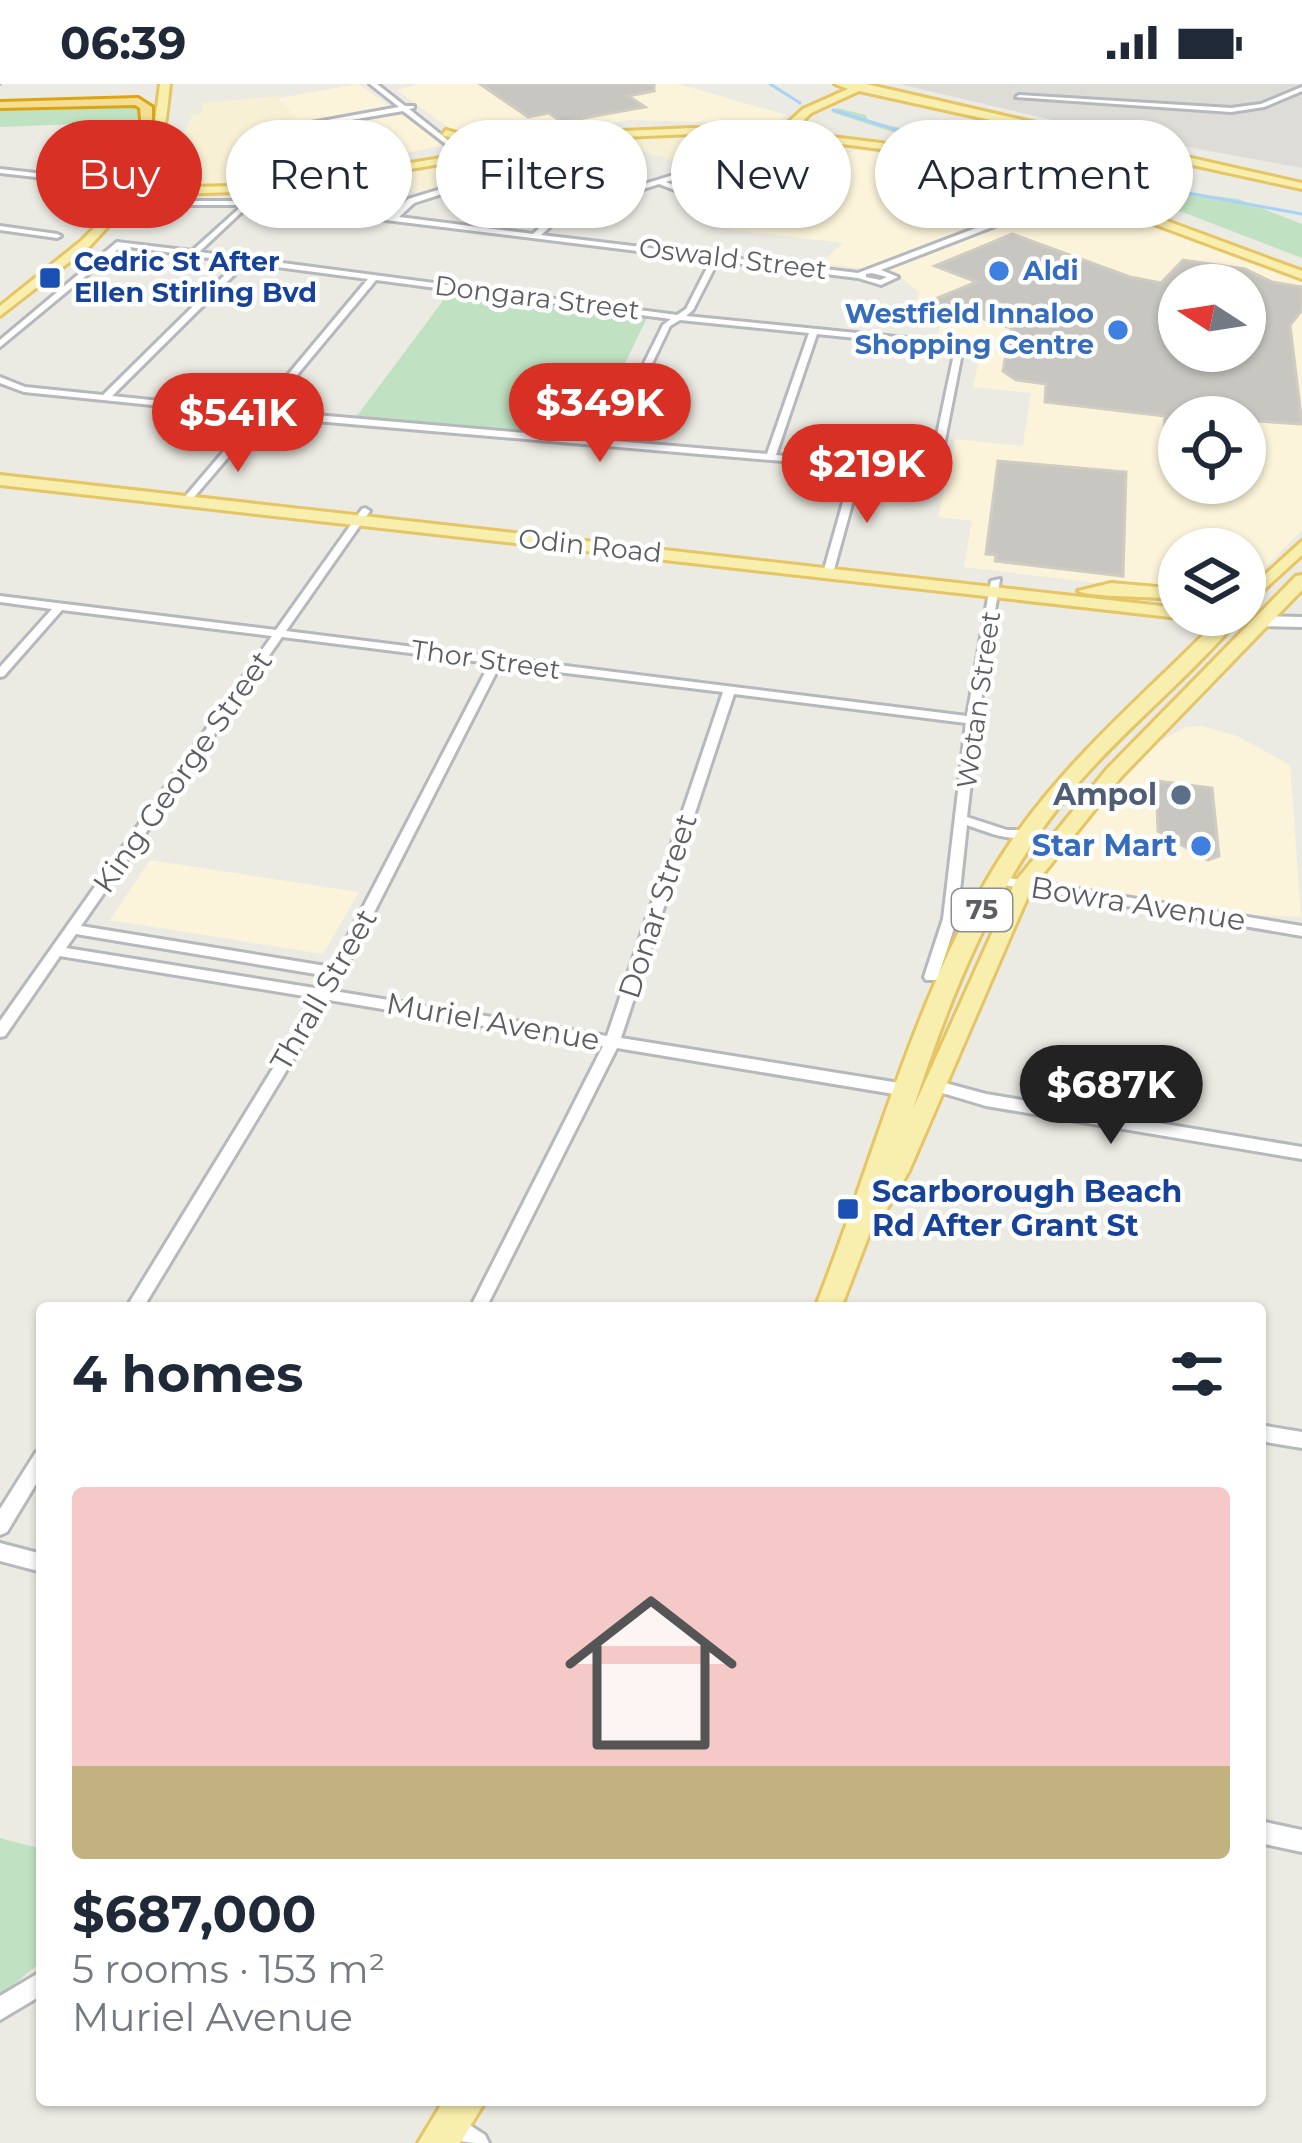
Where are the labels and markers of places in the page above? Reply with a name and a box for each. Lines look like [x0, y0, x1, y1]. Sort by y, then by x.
place label: Cedric St After Ellen Stirling Bvd [74, 245, 317, 309]
place label: Aldi [1022, 254, 1079, 287]
marker: Aldi [986, 258, 1012, 284]
marker: Cedric St After Ellen Stirling Bvd [37, 265, 63, 291]
place label: Westfield Innaloo Shopping Centre [845, 297, 1094, 361]
marker: Westfield Innaloo Shopping Centre [1105, 317, 1131, 343]
pin: $349K [516, 363, 684, 465]
pin: $541K [154, 373, 322, 475]
pin: $219K [783, 424, 951, 526]
place label: Ampol [1052, 776, 1157, 813]
marker: Ampol [1168, 782, 1194, 808]
place label: Star Mart [1032, 827, 1177, 864]
marker: Star Mart [1188, 833, 1214, 859]
pin: $687K [1027, 1045, 1195, 1147]
place label: Scarborough Beach Rd After Grant St [872, 1173, 1182, 1244]
marker: Scarborough Beach Rd After Grant St [835, 1196, 861, 1222]

